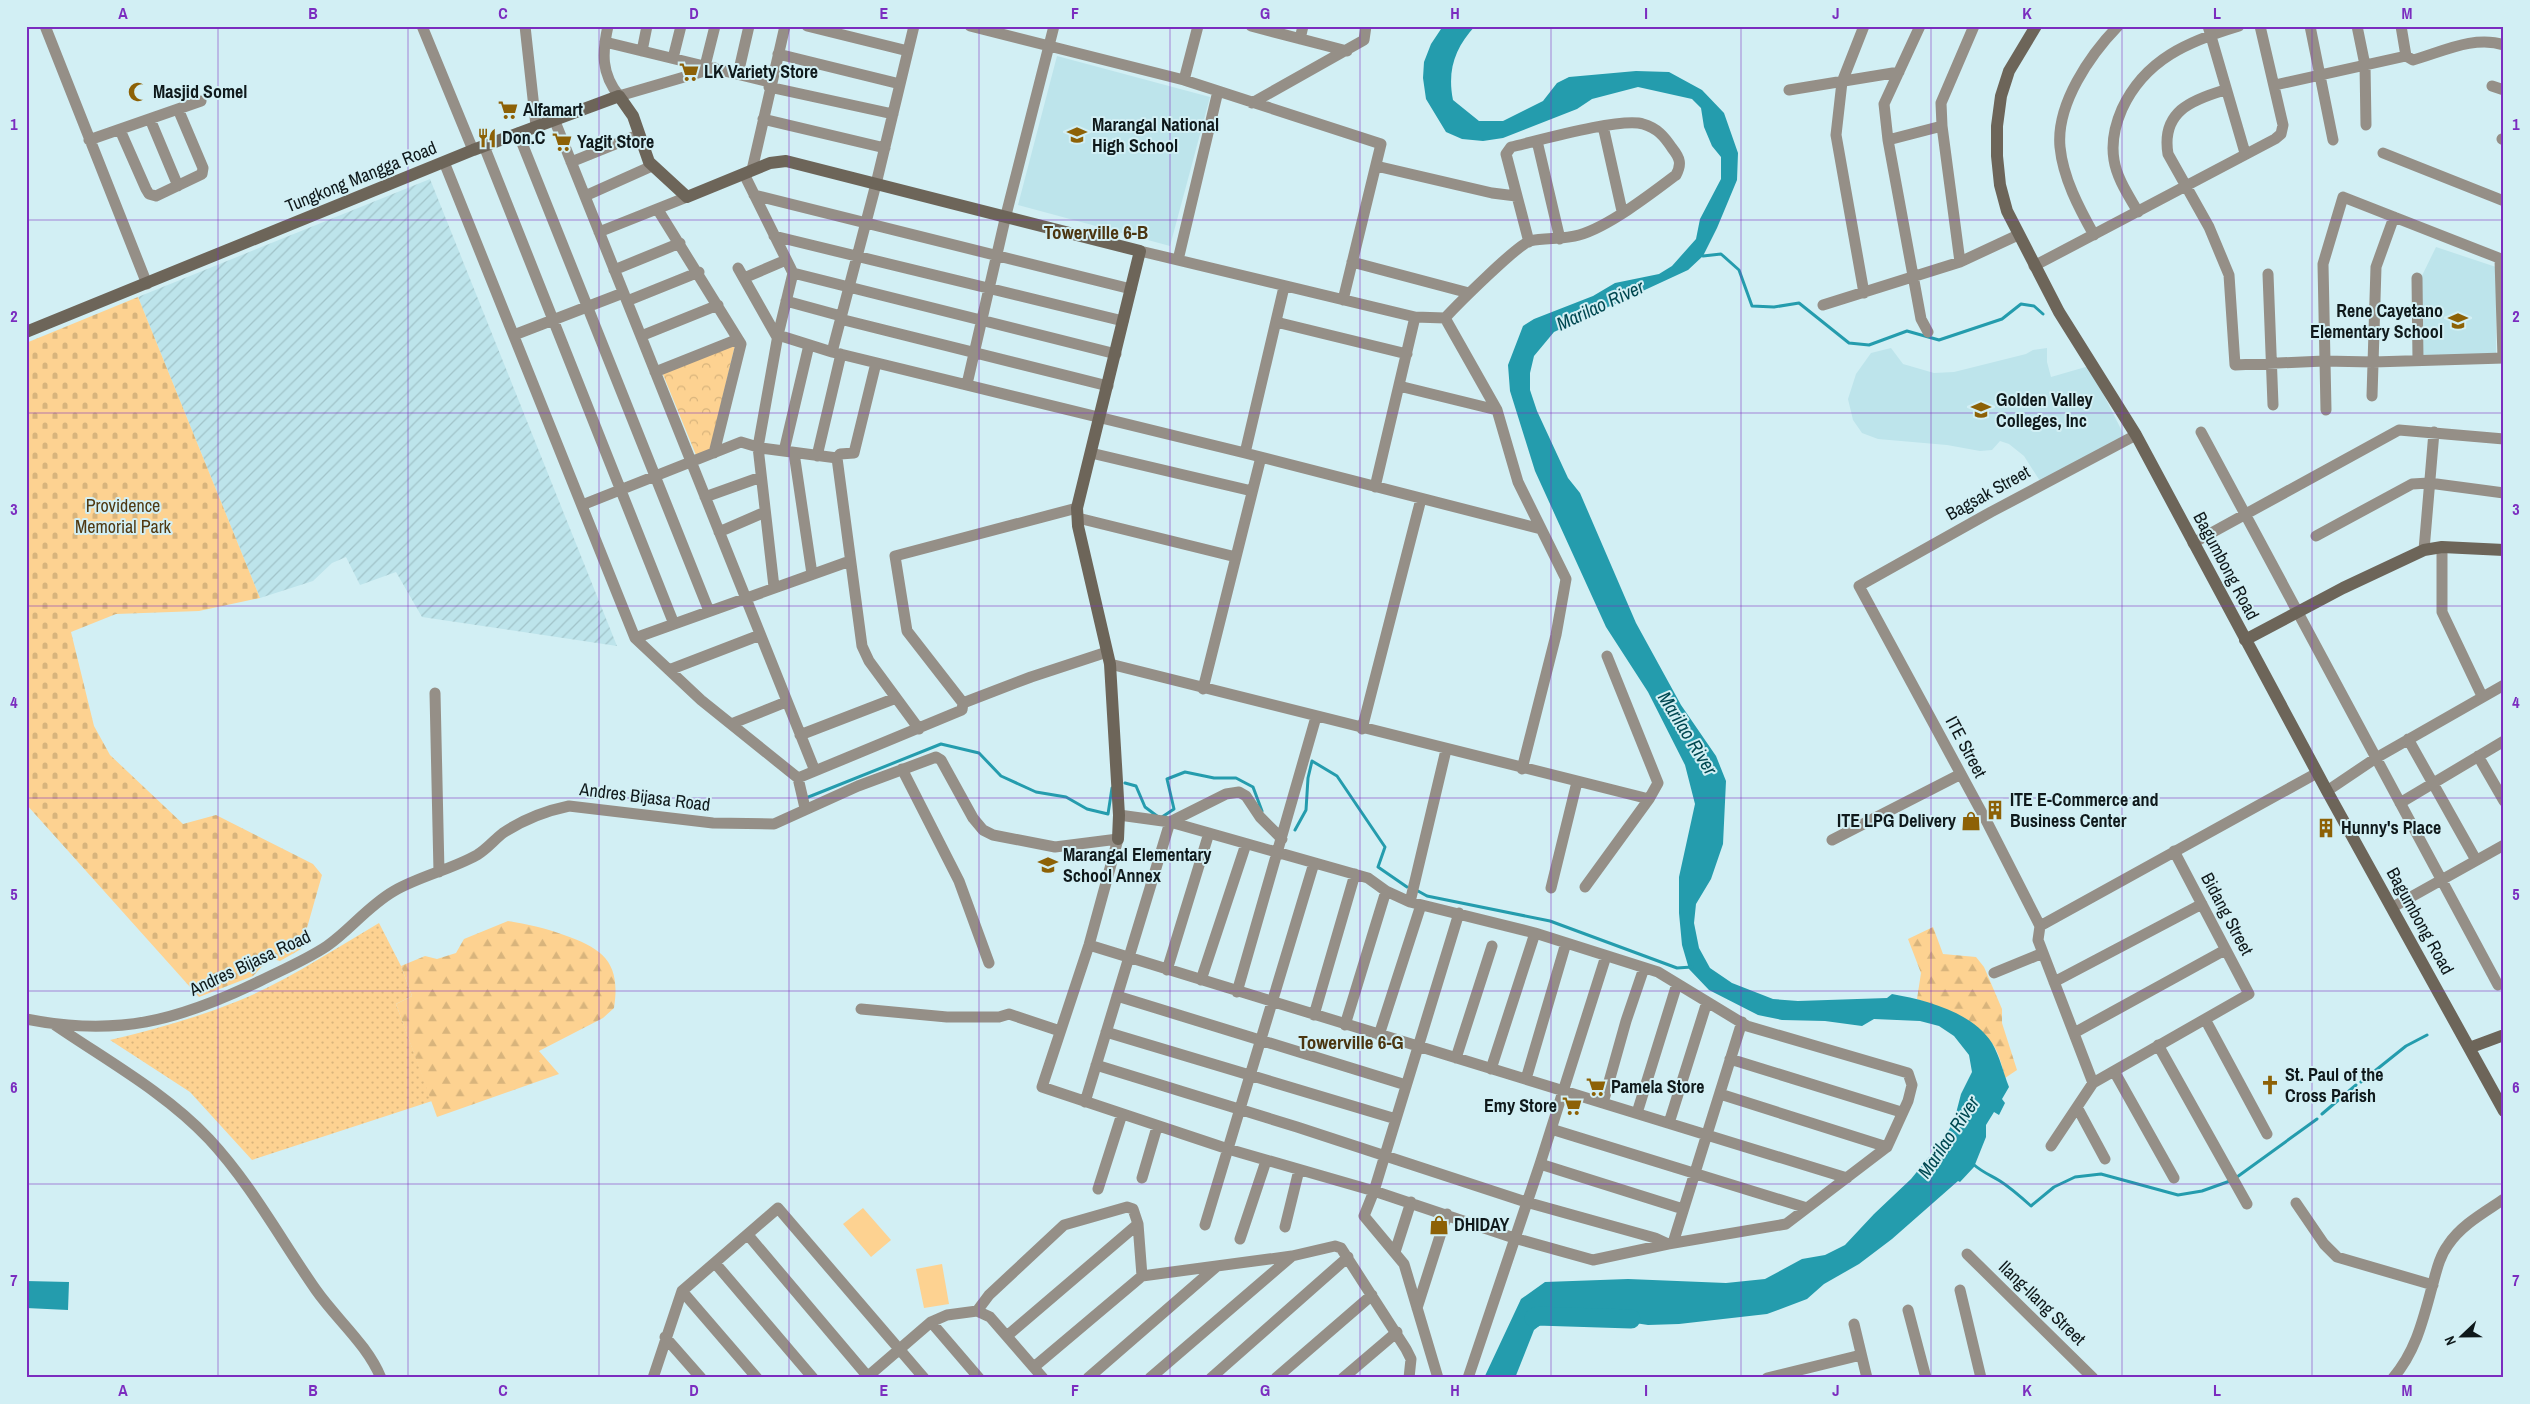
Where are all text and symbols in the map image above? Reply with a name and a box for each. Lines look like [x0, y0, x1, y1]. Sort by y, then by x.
text: A [118, 2, 128, 24]
text: B [308, 2, 318, 24]
text: C [498, 2, 508, 24]
text: D [689, 2, 699, 24]
text: E [880, 2, 889, 24]
text: F [1071, 2, 1079, 24]
text: G [1260, 2, 1270, 24]
text: H [1450, 2, 1460, 24]
text: I [1644, 2, 1648, 24]
text: J [1832, 2, 1840, 24]
text: K [2022, 2, 2032, 24]
text: L [2213, 2, 2221, 24]
text: M [2402, 2, 2413, 24]
place label: LK Variety Store [704, 59, 818, 84]
supermarket icon: LK Variety Store [678, 61, 700, 83]
place label: Masjid Somel [153, 79, 247, 104]
mosque icon: Masjid Somel [127, 81, 149, 103]
place label: Alfamart [523, 97, 583, 122]
supermarket icon: Alfamart [497, 99, 519, 121]
place label: Marangal National High School [1092, 112, 1219, 158]
text: 1 [10, 113, 18, 135]
text: 1 [2512, 113, 2520, 135]
school or university icon: Marangal National High School [1066, 124, 1088, 146]
place label: Don.C [502, 125, 546, 150]
restaurant icon: Don.C [476, 127, 498, 149]
place label: Yagit Store [577, 129, 654, 154]
supermarket icon: Yagit Store [551, 131, 573, 153]
street label: Tungkong Mangga Road [281, 135, 440, 218]
district label: Towerville 6-B [1044, 219, 1148, 245]
water label: Marilao River [1552, 273, 1649, 337]
place label: Rene Cayetano Elementary School [2310, 298, 2443, 344]
text: 2 [10, 305, 18, 327]
text: 2 [2512, 305, 2520, 327]
school or university icon: Rene Cayetano Elementary School [2447, 310, 2469, 332]
place label: Golden Valley Colleges, Inc [1996, 387, 2094, 433]
school or university icon: Golden Valley Colleges, Inc [1970, 399, 1992, 421]
street label: Bagsak Street [1941, 459, 2034, 526]
park label: Providence Memorial Park [75, 493, 172, 539]
text: 3 [10, 498, 18, 520]
text: 3 [2512, 498, 2520, 520]
street label: Bagumbong Road [2187, 507, 2265, 624]
water label: Marilao River [1652, 686, 1724, 780]
text: 4 [10, 691, 18, 713]
text: 4 [2512, 691, 2520, 713]
street label: ITE Street [1940, 712, 1993, 782]
street label: Andres Bijasa Road [577, 776, 712, 817]
place label: ITE E-Commerce and Business Center [2010, 787, 2158, 833]
building icon: ITE E-Commerce and Business Center [1984, 799, 2006, 821]
place label: ITE LPG Delivery [1837, 808, 1957, 833]
shop icon: ITE LPG Delivery [1960, 810, 1982, 832]
place label: Hunny's Place [2341, 815, 2441, 840]
building icon: Hunny's Place [2315, 817, 2337, 839]
place label: Marangal Elementary School Annex [1063, 842, 1212, 888]
school or university icon: Marangal Elementary School Annex [1037, 854, 1059, 876]
street label: Bagumbong Road [2381, 863, 2460, 979]
street label: Bidang Street [2195, 868, 2260, 959]
text: 5 [10, 883, 18, 905]
text: 5 [2512, 883, 2520, 905]
street label: Andres Bijasa Road [184, 923, 315, 1002]
district label: Towerville 6-G [1298, 1029, 1404, 1055]
place label: St. Paul of the Cross Parish [2285, 1062, 2383, 1108]
place label: Pamela Store [1611, 1074, 1705, 1099]
church icon: St. Paul of the Cross Parish [2259, 1074, 2281, 1096]
text: 6 [10, 1076, 18, 1098]
supermarket icon: Pamela Store [1585, 1076, 1607, 1098]
text: 6 [2512, 1076, 2520, 1098]
water label: Marilao River [1911, 1090, 1985, 1183]
place label: Emy Store [1484, 1093, 1557, 1118]
supermarket icon: Emy Store [1561, 1095, 1583, 1117]
place label: DHIDAY [1454, 1212, 1509, 1237]
shop icon: DHIDAY [1428, 1214, 1450, 1236]
street label: Ilang-Ilang Street [1993, 1255, 2091, 1351]
text: 7 [10, 1269, 18, 1291]
text: 7 [2512, 1269, 2520, 1291]
north arrow [2438, 1312, 2488, 1362]
text: N [2440, 1334, 2460, 1348]
text: A [118, 1379, 128, 1401]
text: B [308, 1379, 318, 1401]
text: C [498, 1379, 508, 1401]
text: D [689, 1379, 699, 1401]
text: E [880, 1379, 889, 1401]
text: F [1071, 1379, 1079, 1401]
text: G [1260, 1379, 1270, 1401]
text: H [1450, 1379, 1460, 1401]
text: I [1644, 1379, 1648, 1401]
text: J [1832, 1379, 1840, 1401]
text: K [2022, 1379, 2032, 1401]
text: L [2213, 1379, 2221, 1401]
text: M [2402, 1379, 2413, 1401]

